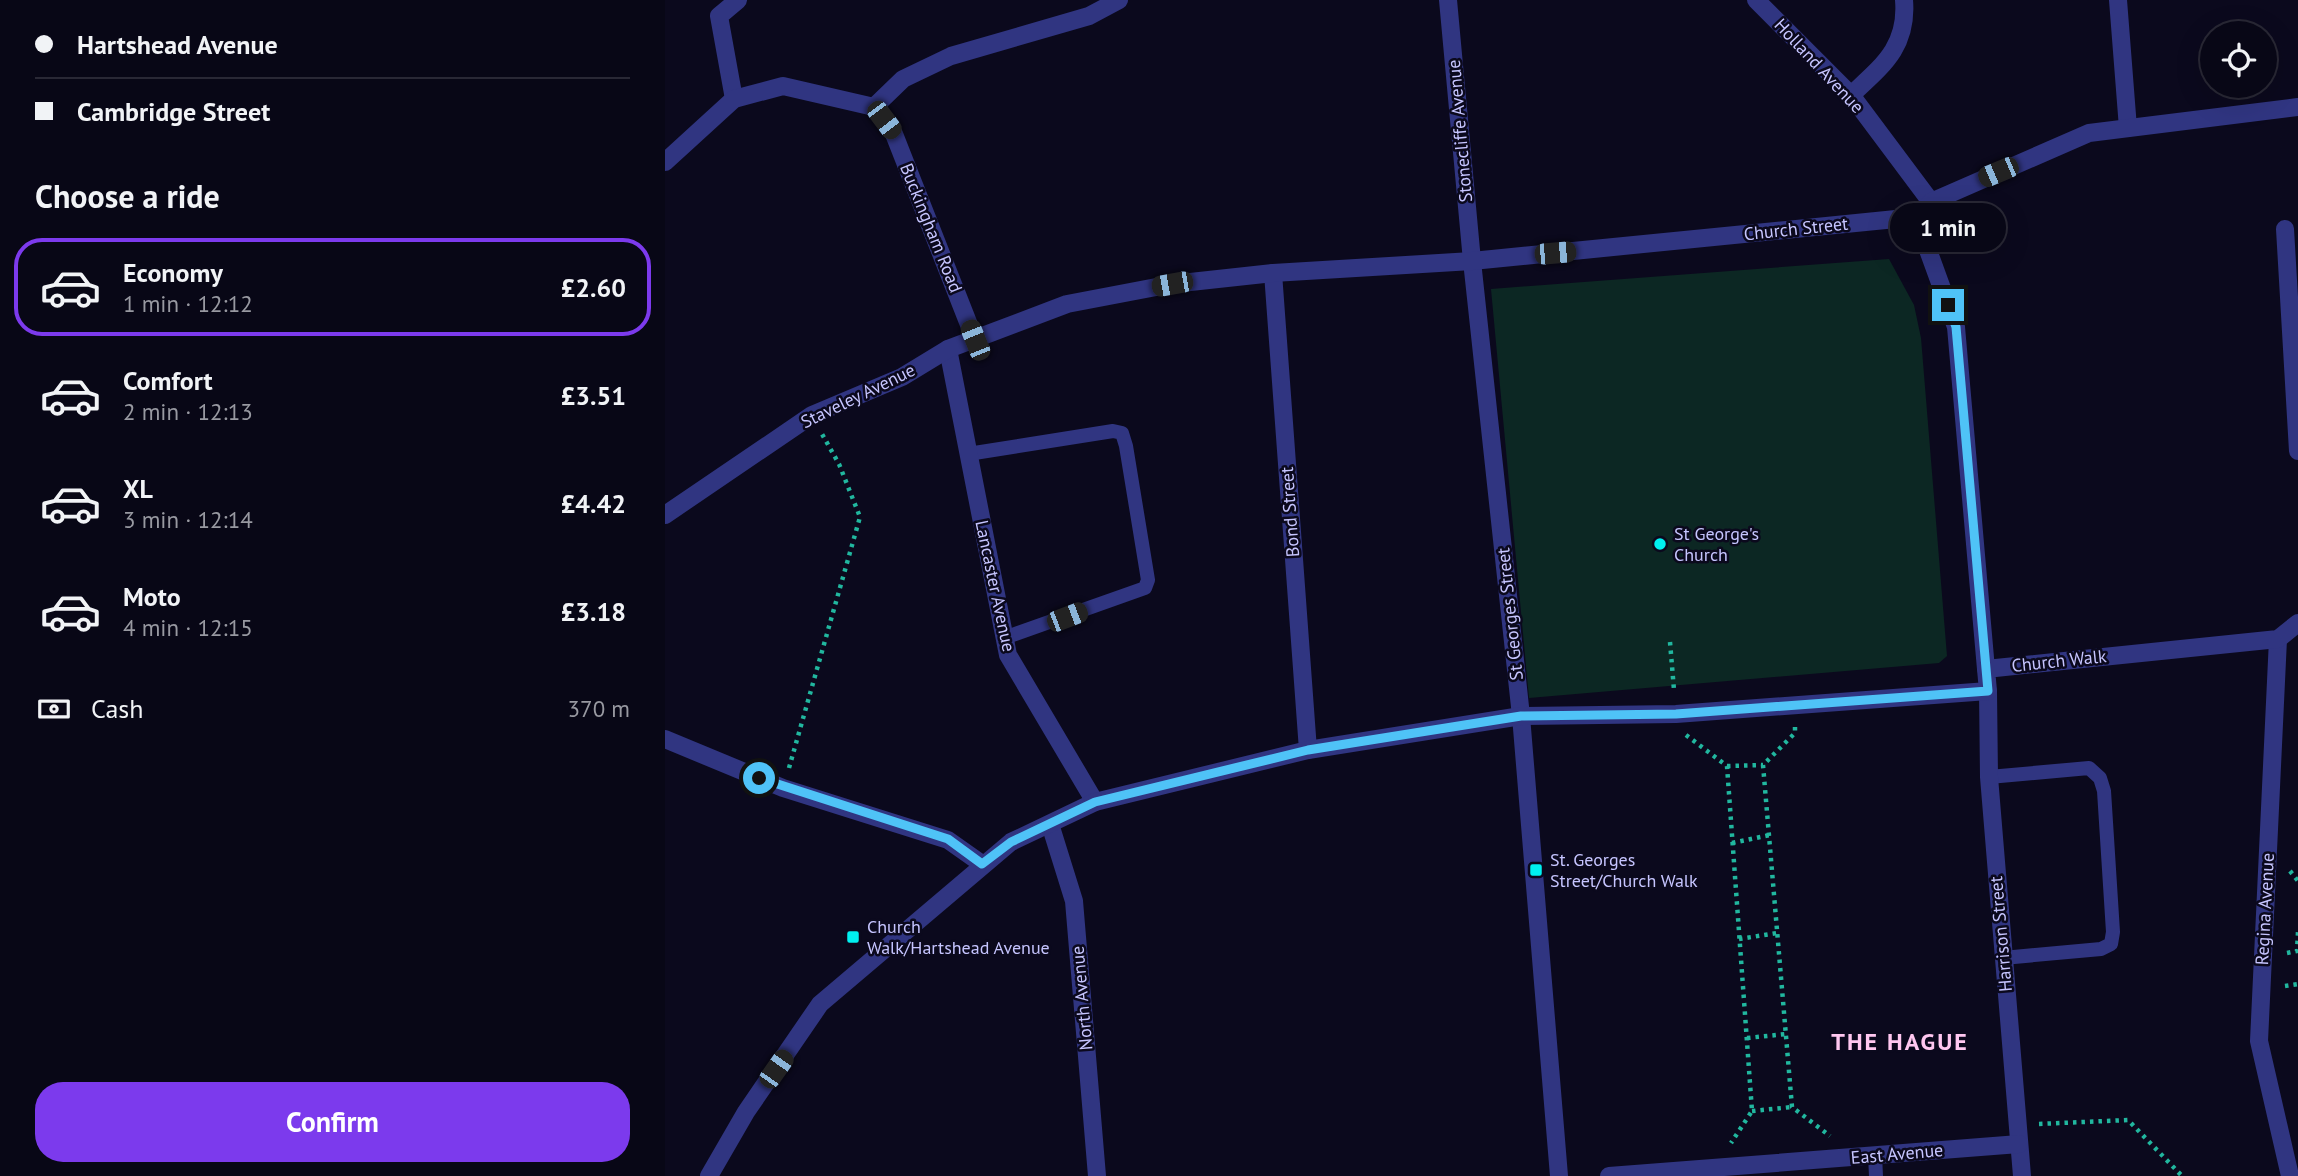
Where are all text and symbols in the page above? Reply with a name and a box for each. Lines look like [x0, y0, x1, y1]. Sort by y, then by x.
street label: Holland Avenue [1770, 14, 1869, 118]
map controls [2200, 21, 2277, 98]
button: locate [2200, 21, 2277, 98]
text: Hartshead Avenue [77, 28, 278, 61]
street label: Stonecliffe Avenue [1442, 59, 1477, 203]
text: Cambridge Street [77, 95, 270, 128]
car [863, 97, 906, 143]
car [1975, 154, 2022, 190]
street label: Buckingham Road [895, 160, 968, 296]
text: Choose a ride [35, 175, 220, 217]
callout: 1 min [1890, 204, 2006, 252]
street label: Church Street [1743, 212, 1849, 245]
text: 1 min [1920, 213, 1976, 242]
car [1534, 241, 1577, 265]
icon: car [39, 256, 102, 319]
text: Economy [123, 256, 223, 289]
car [1150, 270, 1195, 298]
text: £2.60 [561, 271, 626, 304]
text: 1 min · 12:12 [123, 289, 253, 318]
route end [1932, 289, 1964, 321]
car [958, 317, 993, 363]
street label: Staveley Avenue [797, 358, 919, 433]
icon: car [39, 364, 102, 427]
text: Comfort [123, 364, 213, 397]
text: £3.51 [561, 379, 626, 412]
text: 2 min · 12:13 [123, 397, 253, 426]
street label: Bond Street [1275, 466, 1304, 558]
icon: car [39, 472, 102, 535]
text: XL [123, 472, 153, 505]
text: £4.42 [561, 487, 626, 520]
text: 3 min · 12:14 [123, 505, 253, 534]
street label: Lancaster Avenue [970, 518, 1021, 654]
place label: St George's Church [1674, 522, 1759, 566]
marker: St George's Church [1652, 536, 1668, 552]
street label: St Georges Street [1491, 547, 1528, 682]
icon: car [39, 580, 102, 643]
text: Moto [123, 580, 181, 613]
text: £3.18 [561, 595, 626, 628]
car [1044, 600, 1091, 634]
text: 4 min · 12:15 [123, 613, 253, 642]
street label: Church Walk [2010, 644, 2108, 677]
icon: cash [35, 690, 73, 728]
text: Cash [91, 692, 143, 725]
text: 370 m [568, 694, 630, 723]
route start [743, 762, 775, 794]
place label: St. Georges Street/Church Walk [1550, 848, 1698, 892]
street label: Regina Avenue [2250, 852, 2279, 966]
marker: St. Georges Street/Church Walk [1528, 862, 1544, 878]
street label: Harrison Street [1984, 875, 2017, 993]
place label: Church Walk/Hartshead Avenue [867, 915, 1050, 959]
marker: Church Walk/Hartshead Avenue [845, 929, 861, 945]
street label: North Avenue [1065, 945, 1098, 1051]
district label: THE HAGUE [1831, 1026, 1969, 1057]
car [756, 1046, 797, 1092]
button: Confirm [35, 1082, 630, 1162]
street label: East Avenue [1850, 1138, 1944, 1169]

